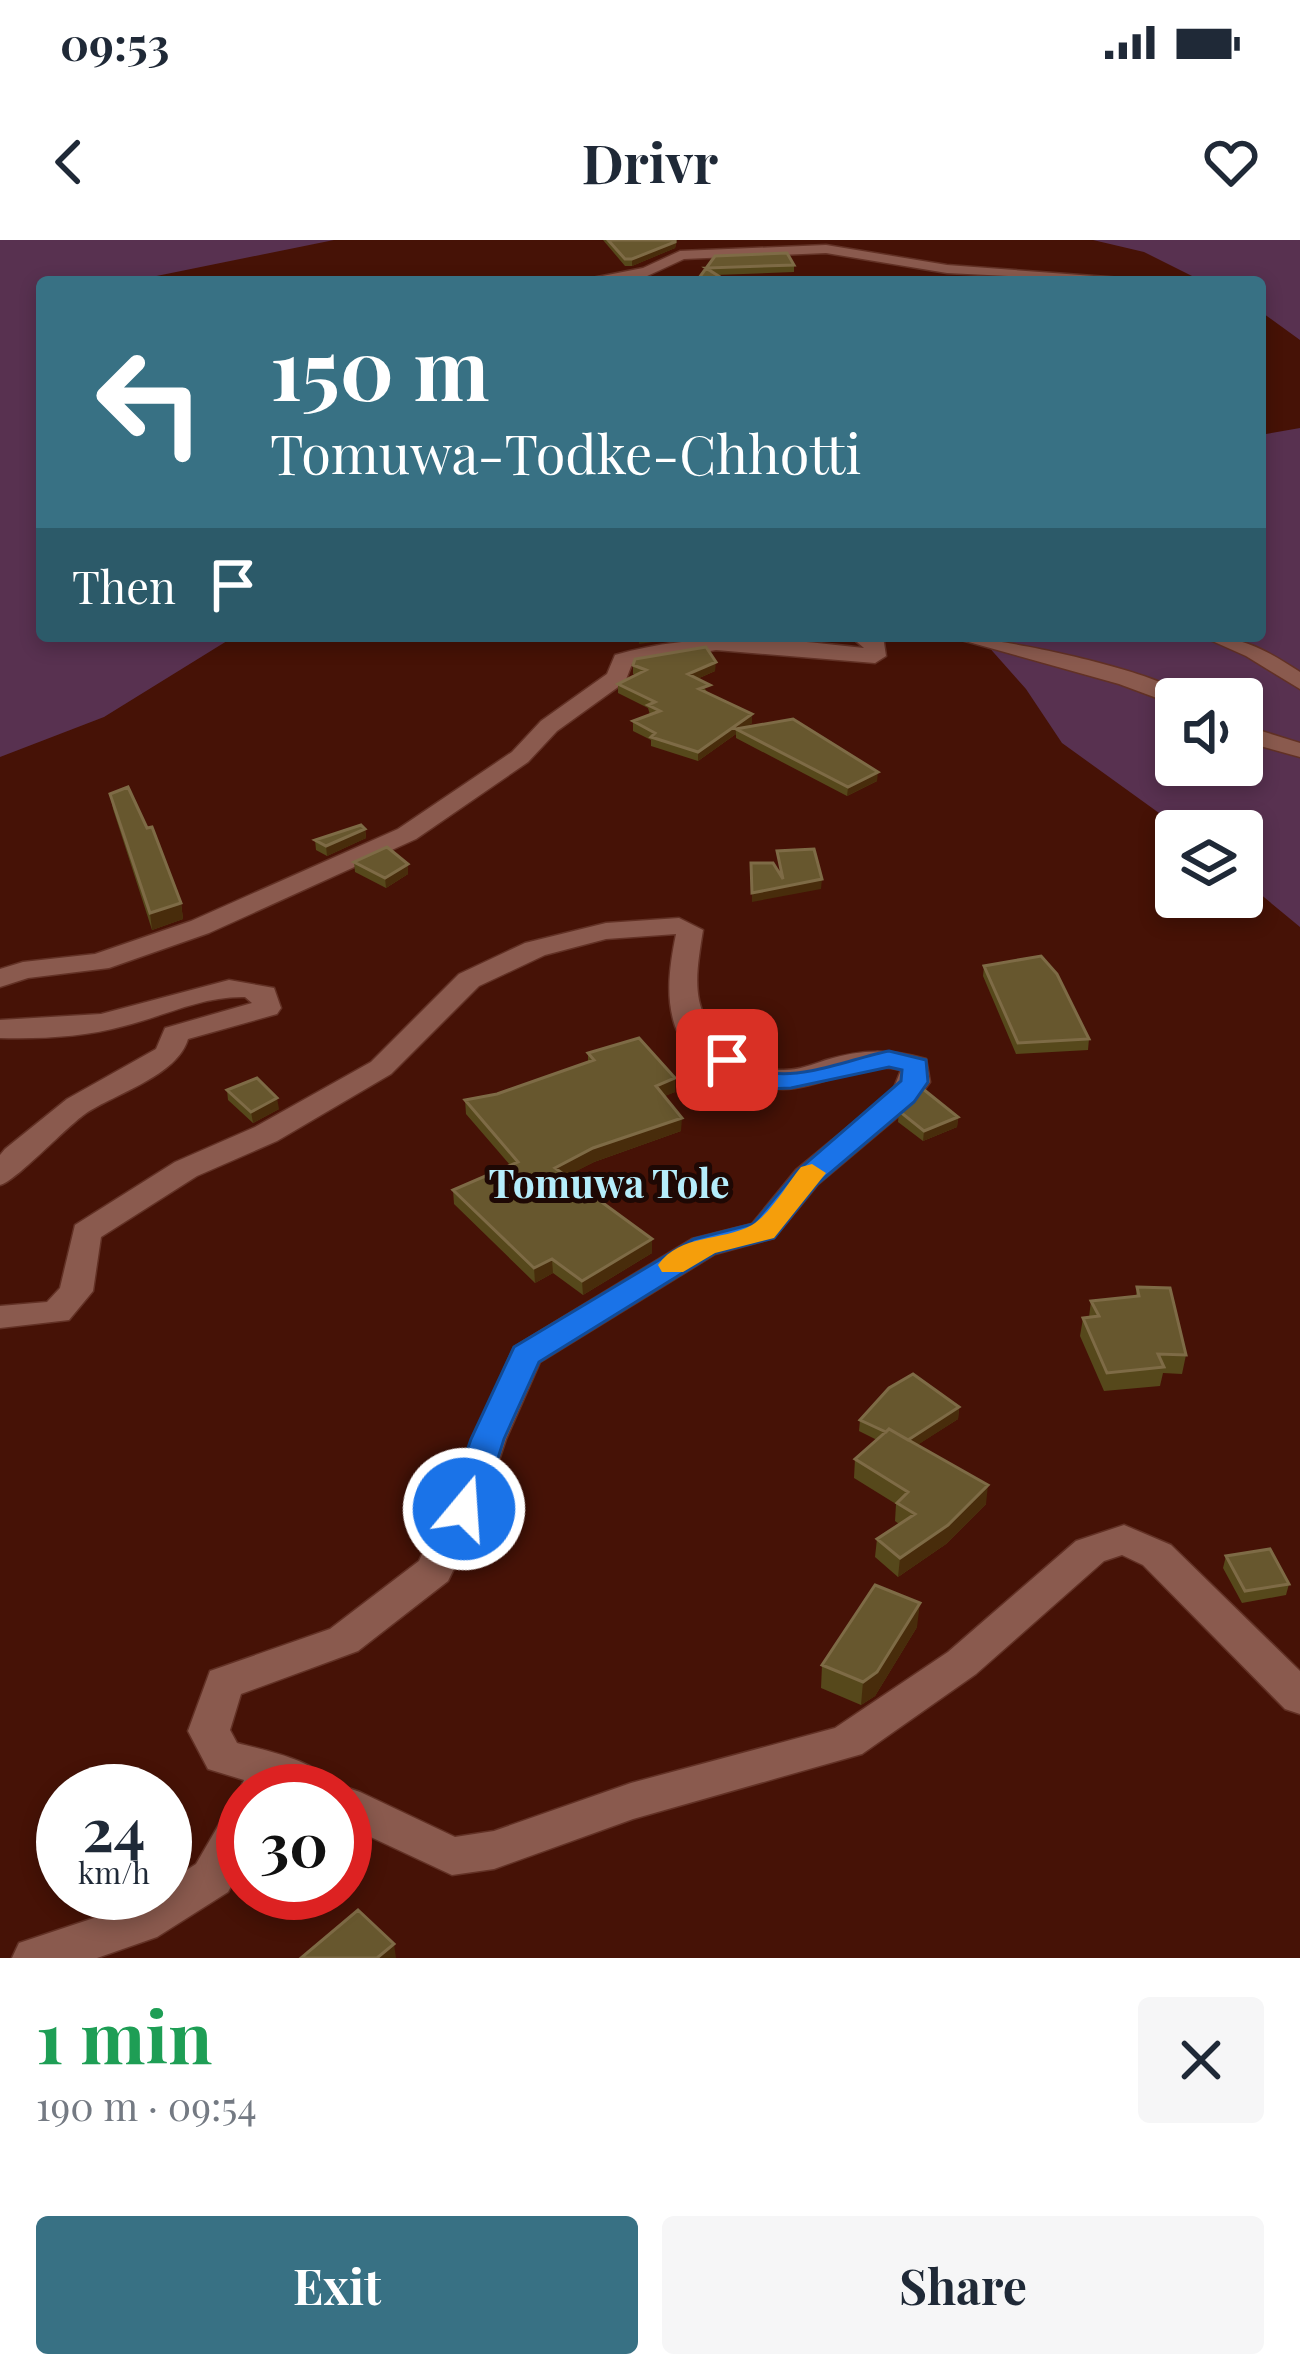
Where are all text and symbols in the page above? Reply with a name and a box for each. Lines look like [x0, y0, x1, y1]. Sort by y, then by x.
text: 09:53 [60, 12, 170, 72]
text: Drivr [582, 126, 718, 198]
icon: back [36, 129, 102, 195]
icon: heart [1198, 129, 1264, 195]
text: 150 m [270, 310, 490, 422]
icon: left [72, 324, 228, 480]
text: Tomuwa-Todke-Chhotti [270, 417, 861, 489]
icon: arrive [200, 552, 266, 618]
text: Then [72, 555, 176, 615]
map controls [1155, 678, 1263, 918]
button: sound [1155, 678, 1263, 786]
button: layers [1155, 810, 1263, 918]
pin [676, 1009, 778, 1111]
icon: arrive [694, 1027, 760, 1093]
district label: Tomuwa Tole [488, 1156, 730, 1208]
position arrow [401, 1446, 527, 1572]
speed limit sign: 30 [216, 1764, 372, 1920]
text: 24 [82, 1787, 146, 1867]
text: km/h [78, 1852, 150, 1892]
text: 1 min [36, 1986, 212, 2082]
button: close [1138, 1997, 1264, 2123]
text: 190 m · 09:54 [36, 2079, 257, 2131]
button: Exit [36, 2216, 638, 2354]
button: Share [662, 2216, 1264, 2354]

